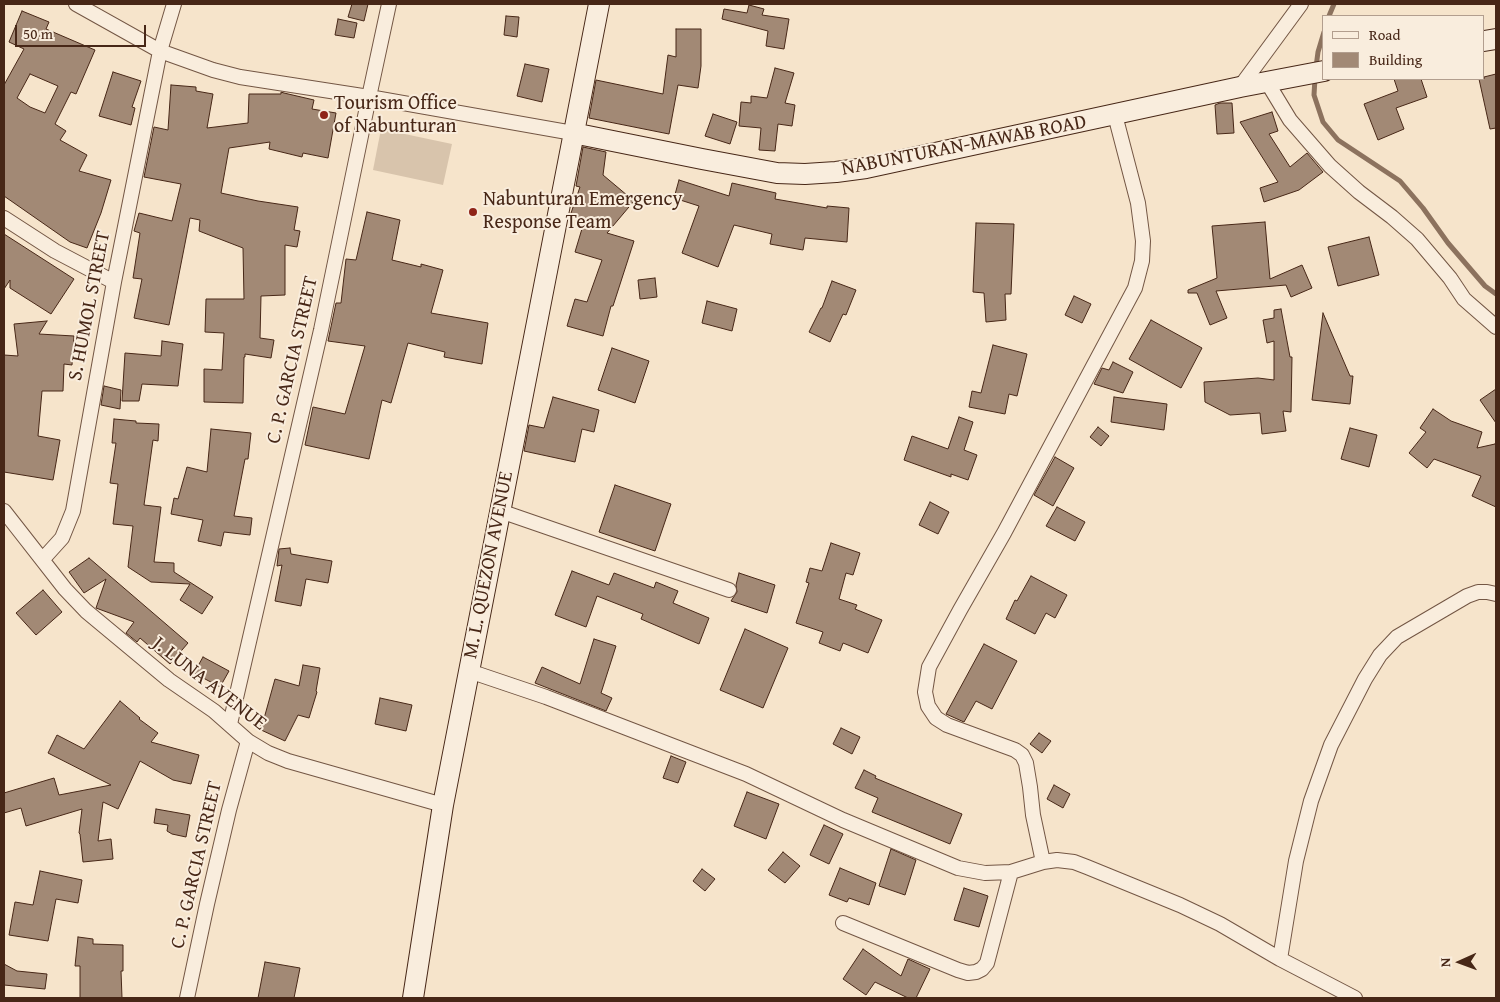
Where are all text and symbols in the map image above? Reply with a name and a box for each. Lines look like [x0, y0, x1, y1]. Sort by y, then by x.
scale bar [18, 15, 149, 47]
legend [1322, 15, 1485, 80]
text: 50 m [23, 23, 53, 44]
text: Road [1369, 24, 1400, 45]
text: Building [1369, 49, 1422, 70]
place label: Tourism Office of Nabunturan [334, 92, 457, 139]
marker: Tourism Office of Nabunturan [318, 109, 330, 121]
street label: NABUNTURAN-MAWAB ROAD [840, 110, 1088, 182]
place label: Nabunturan Emergency Response Team [483, 188, 682, 235]
marker: Nabunturan Emergency Response Team [467, 206, 479, 218]
street label: S. HUMOL STREET [64, 229, 116, 383]
street label: C. P. GARCIA STREET [262, 274, 324, 446]
street label: M. L. QUEZON AVENUE [459, 469, 519, 661]
street label: J. LUNA AVENUE [147, 632, 271, 736]
street label: C. P. GARCIA STREET [166, 779, 228, 951]
north arrow [1435, 937, 1485, 987]
text: N [1435, 958, 1455, 968]

